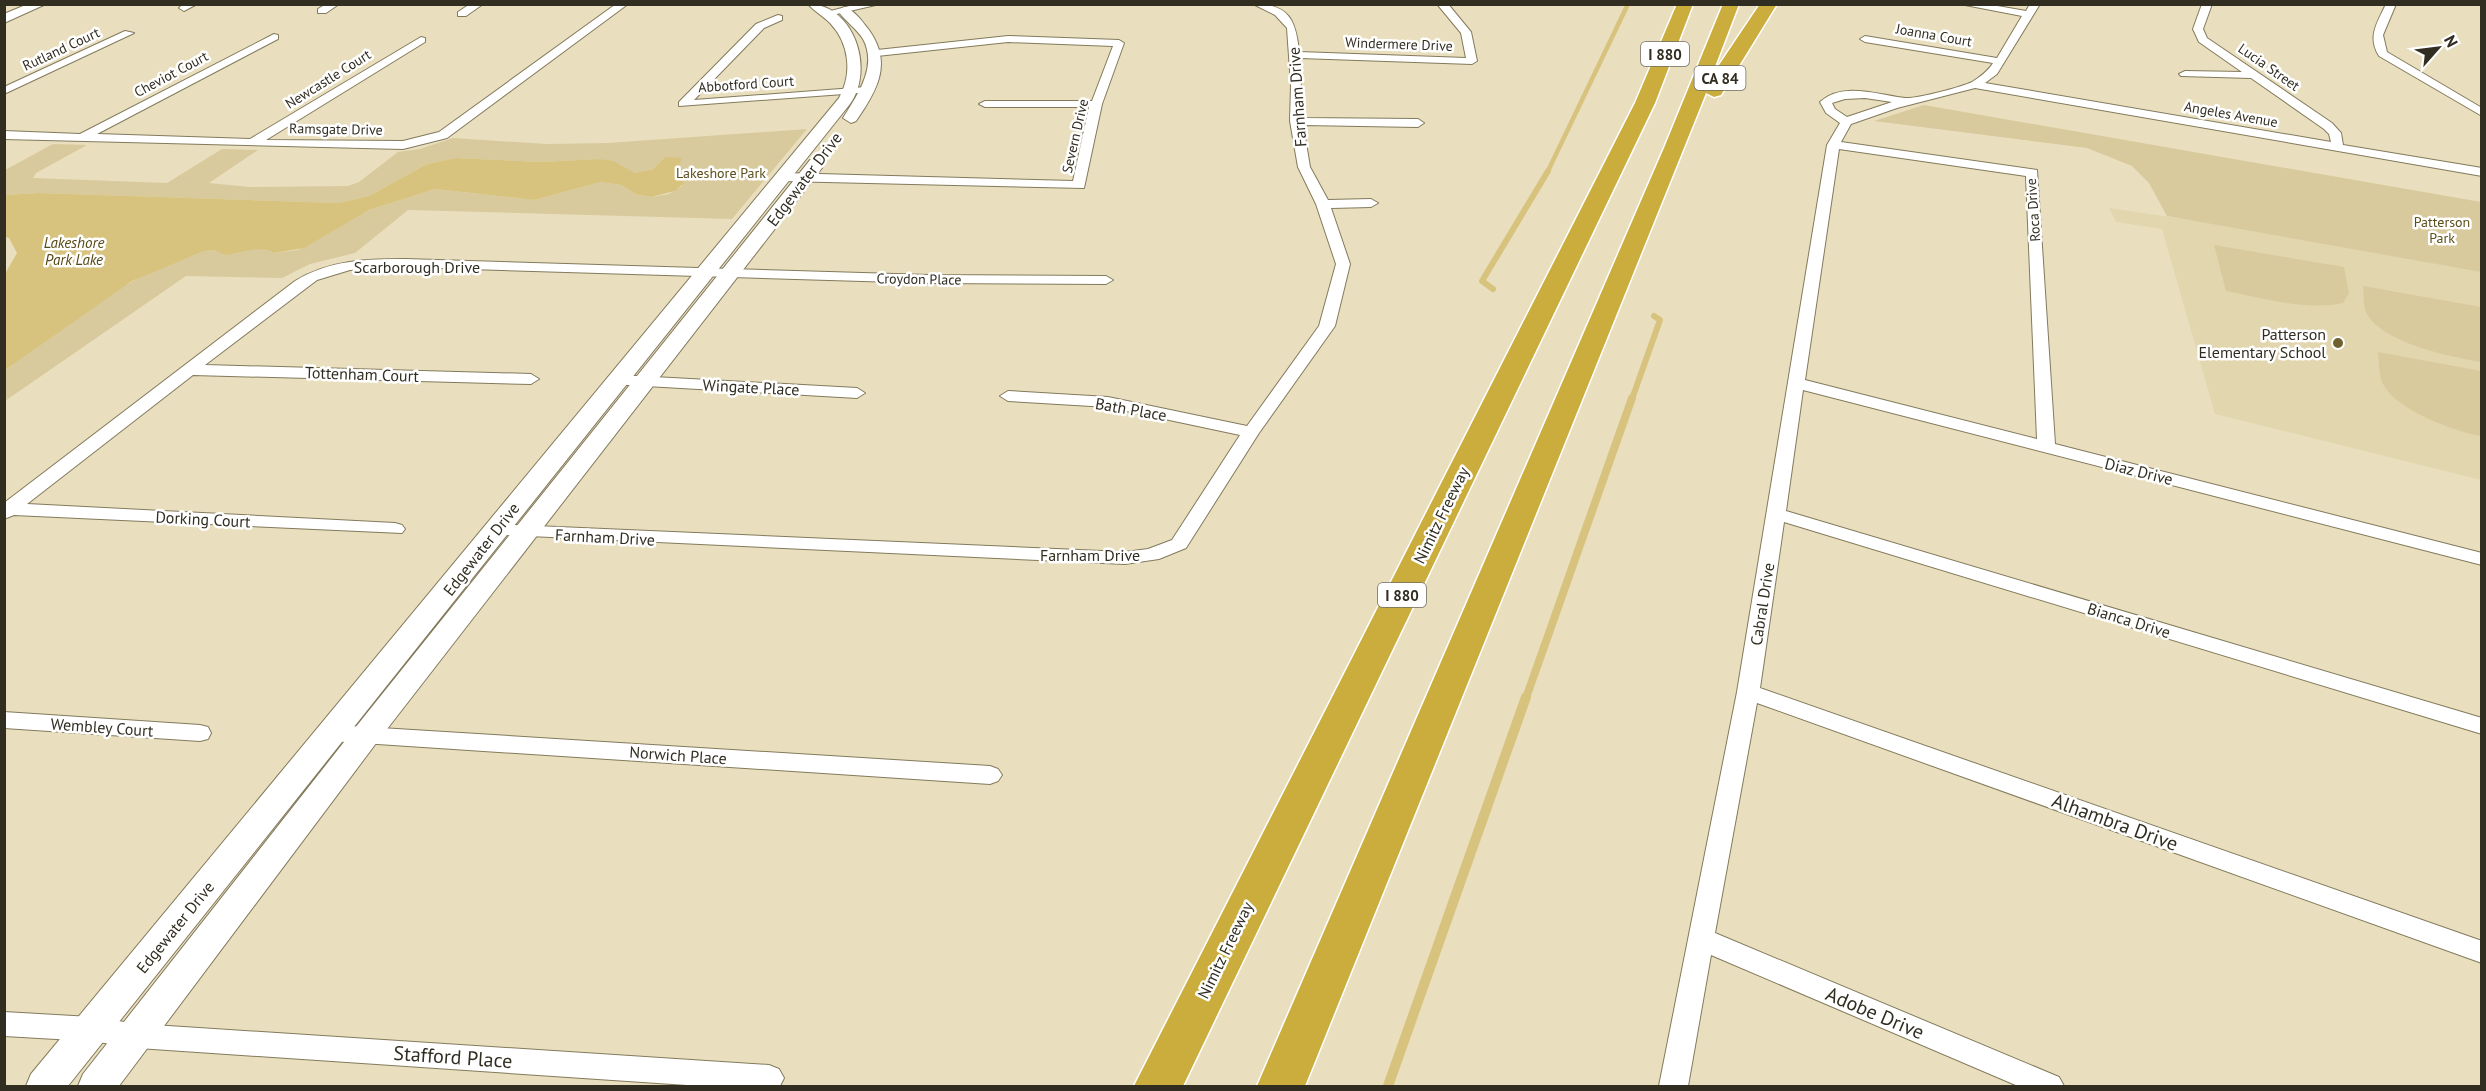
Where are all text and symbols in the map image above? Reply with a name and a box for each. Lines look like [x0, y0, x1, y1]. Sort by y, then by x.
north arrow [2408, 18, 2468, 78]
street label: Joanna Court [1894, 19, 1974, 51]
street label: Rutland Court [20, 23, 103, 75]
text: N [2440, 32, 2463, 50]
street label: Windermere Drive [1345, 33, 1453, 55]
street label: Lucia Street [2235, 39, 2303, 95]
road number: I 880 [1641, 42, 1689, 66]
street label: Newcastle Court [282, 45, 374, 113]
street label: Farnham Drive [1284, 46, 1310, 148]
street label: Cheviot Court [131, 47, 211, 101]
road number: CA 84 [1694, 66, 1746, 90]
street label: Abbotford Court [698, 72, 795, 96]
street label: Severn Drive [1058, 97, 1092, 175]
street label: Angeles Avenue [2183, 97, 2279, 131]
street label: Ramsgate Drive [289, 119, 383, 139]
street label: Edgewater Drive [762, 128, 846, 230]
park label: Lakeshore Park [676, 164, 766, 182]
street label: Roca Drive [2022, 178, 2044, 242]
park label: Patterson Park [2414, 213, 2470, 247]
water label: Lakeshore Park Lake [44, 233, 104, 269]
street label: Scarborough Drive [354, 257, 480, 277]
street label: Croydon Place [876, 269, 962, 289]
place label: Patterson Elementary School [2199, 324, 2326, 362]
marker: Patterson Elementary School [2331, 336, 2345, 350]
street label: Tottenham Court [305, 362, 420, 386]
street label: Wingate Place [702, 374, 800, 400]
street label: Bath Place [1094, 393, 1168, 425]
street label: Diaz Drive [2103, 453, 2175, 489]
street label: Nimitz Freeway [1409, 463, 1473, 567]
street label: Edgewater Drive [439, 499, 523, 599]
street label: Dorking Court [155, 507, 252, 532]
street label: Farnham Drive [554, 524, 656, 550]
street label: Farnham Drive [1040, 545, 1140, 565]
street label: Cabral Drive [1746, 561, 1778, 647]
road number: I 880 [1378, 583, 1426, 607]
street label: Bianca Drive [2085, 598, 2173, 642]
street label: Wembley Court [50, 713, 155, 741]
street label: Norwich Place [629, 742, 727, 768]
street label: Alhambra Drive [2048, 787, 2182, 857]
street label: Edgewater Drive [132, 877, 218, 977]
street label: Nimitz Freeway [1193, 898, 1257, 1002]
street label: Adobe Drive [1822, 981, 1928, 1045]
street label: Stafford Place [393, 1040, 513, 1074]

